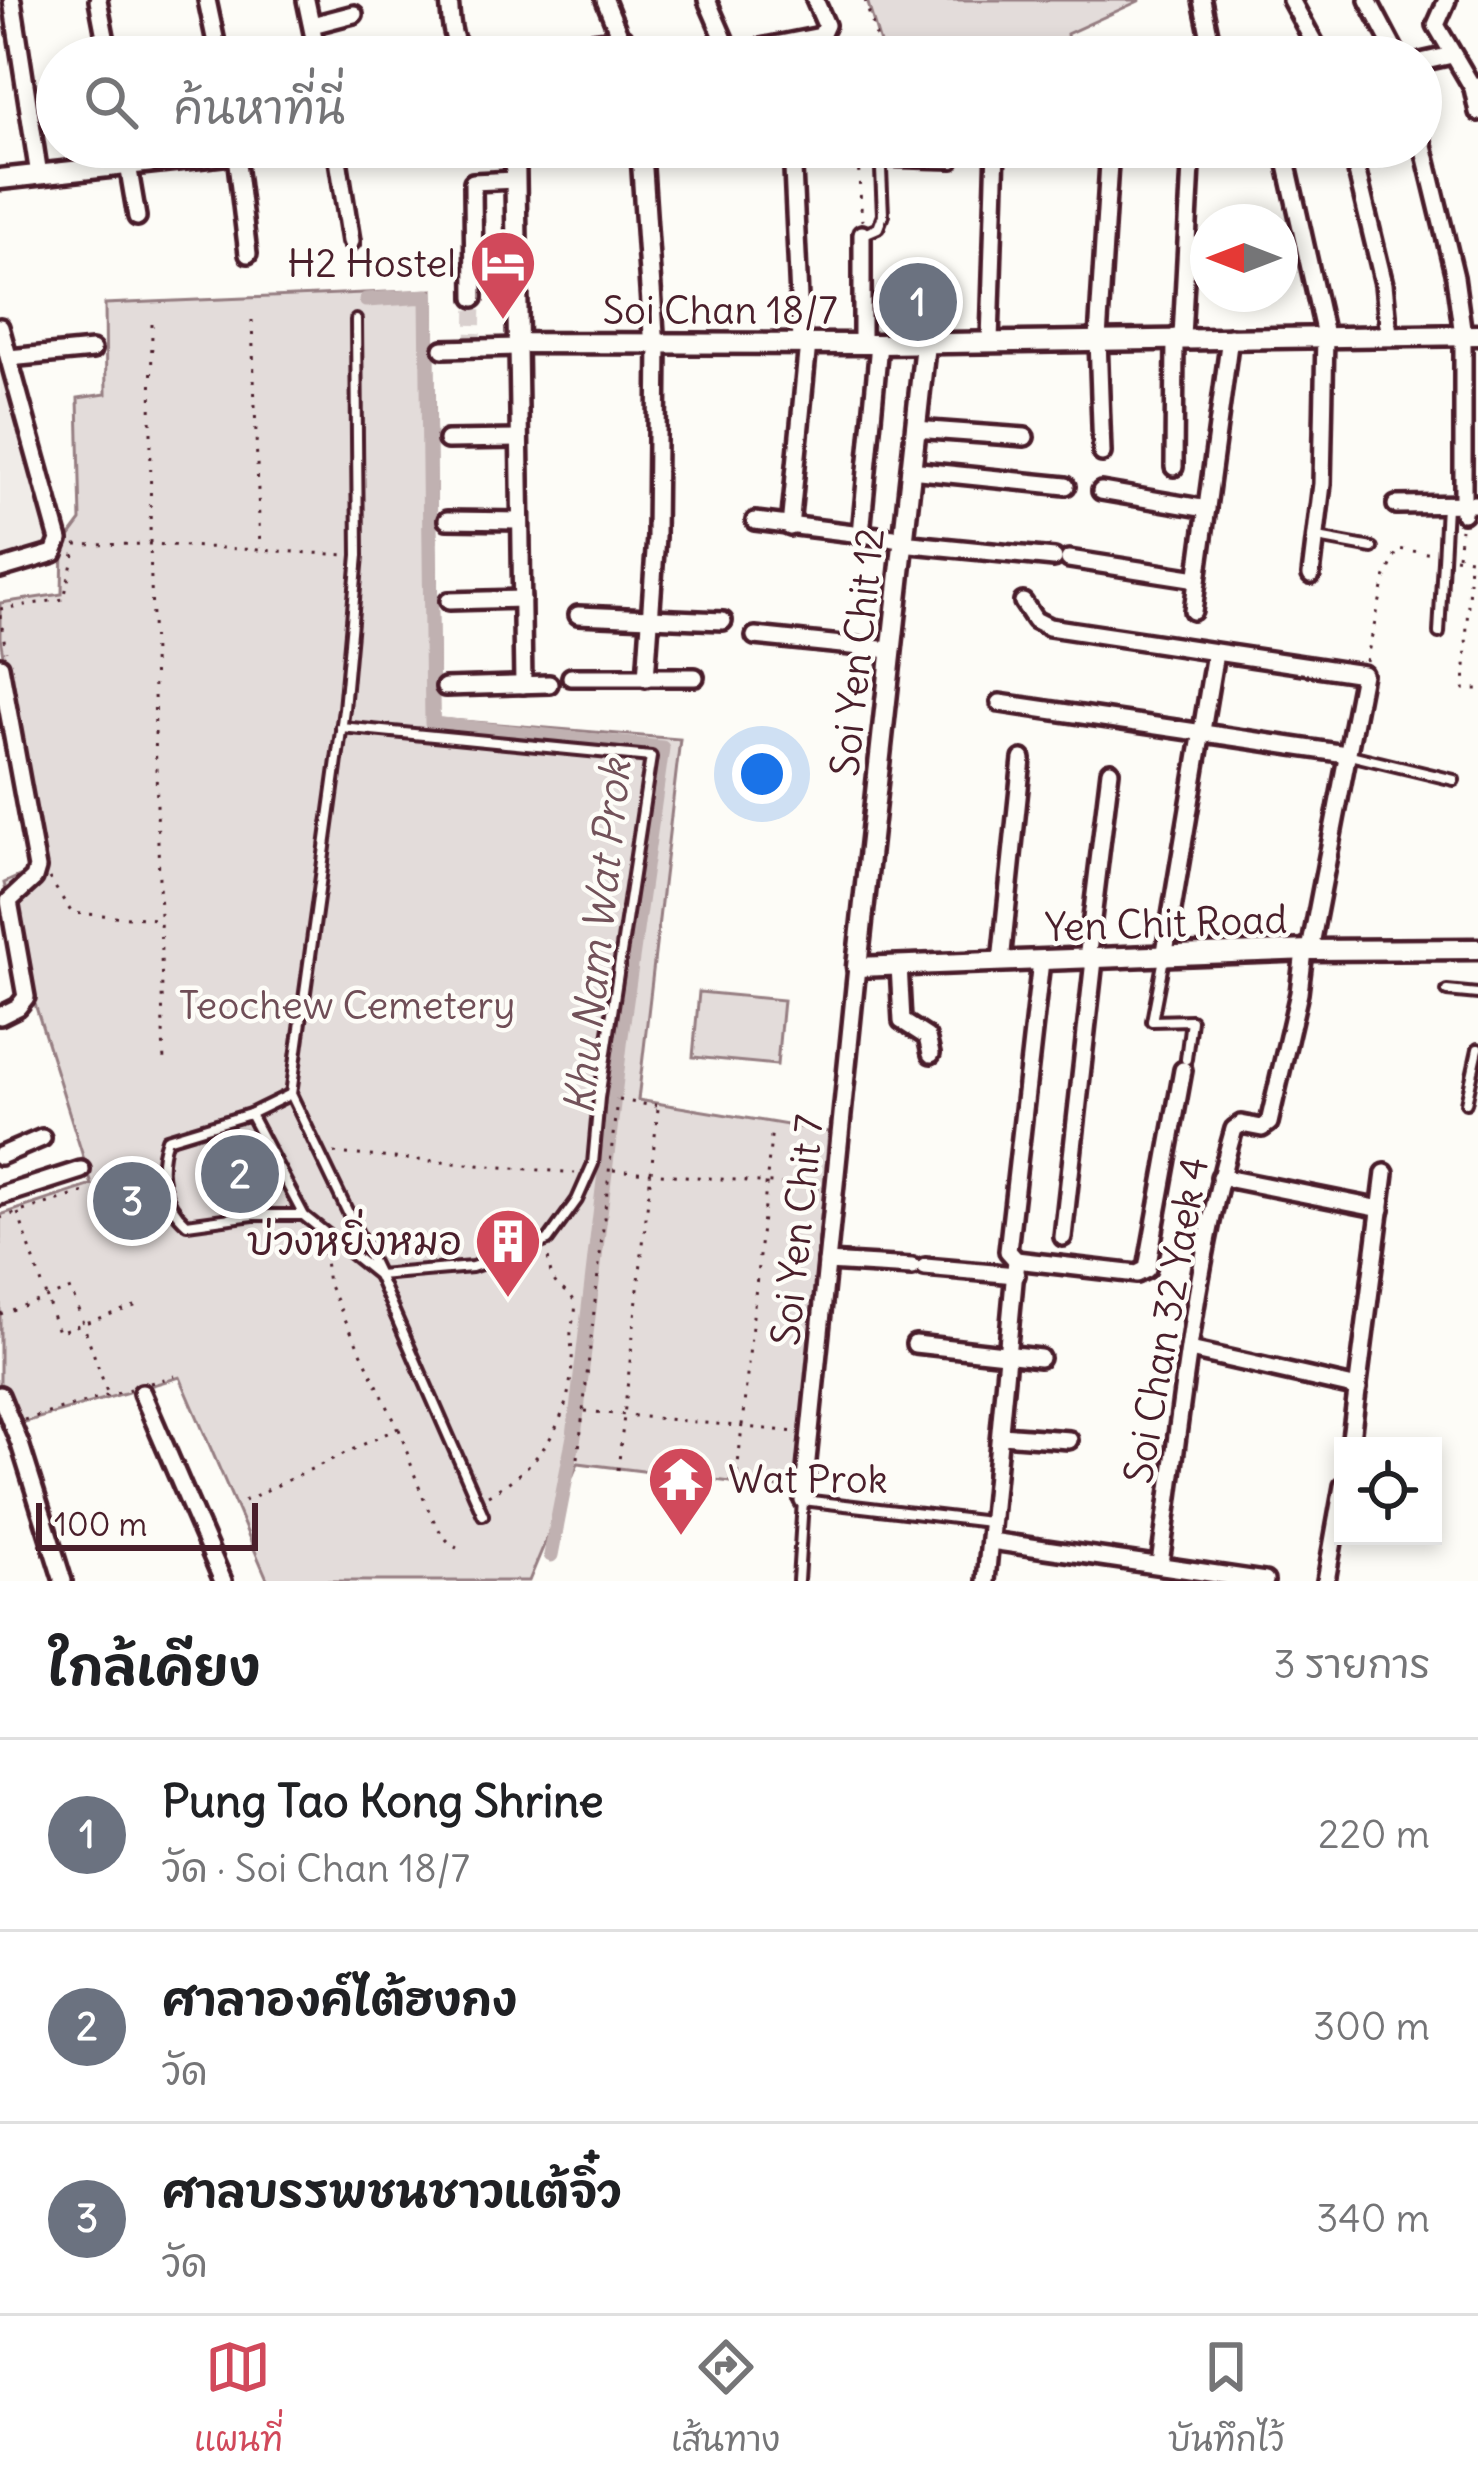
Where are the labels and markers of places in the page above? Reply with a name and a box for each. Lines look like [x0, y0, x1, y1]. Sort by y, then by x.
hotel icon: H2 Hostel [468, 228, 538, 322]
place label: H2 Hostel [287, 239, 456, 288]
pin: 1 [879, 257, 957, 347]
pin: 2 [201, 1129, 279, 1219]
pin: 3 [93, 1156, 171, 1246]
building icon: บ่วงหยิ่งหมอ [473, 1206, 543, 1300]
place label: บ่วงหยิ่งหมอ [247, 1208, 462, 1266]
temple icon: Wat Prok [646, 1444, 716, 1538]
place label: Wat Prok [728, 1455, 888, 1504]

